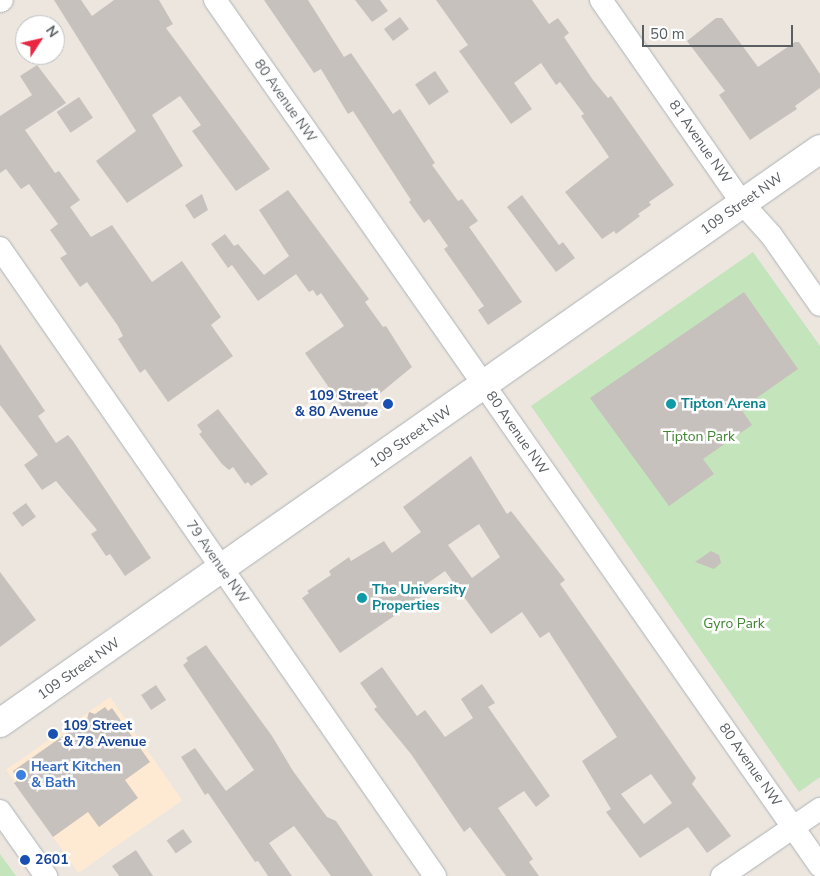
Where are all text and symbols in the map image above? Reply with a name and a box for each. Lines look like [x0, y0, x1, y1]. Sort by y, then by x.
north arrow [15, 15, 65, 65]
scale bar [645, 15, 796, 47]
text: N [41, 22, 63, 41]
text: 50 m [650, 24, 685, 44]
street label: 80 Avenue NW [250, 56, 320, 146]
street label: 81 Avenue NW [665, 97, 735, 187]
street label: 109 Street NW [698, 169, 786, 239]
place label: 109 Street & 80 Avenue [295, 388, 378, 421]
street label: 80 Avenue NW [482, 388, 552, 478]
place label: Tipton Arena [681, 396, 766, 412]
marker: 109 Street & 80 Avenue [382, 398, 394, 410]
marker: Tipton Arena [665, 398, 677, 410]
street label: 109 Street NW [367, 402, 455, 472]
park label: Tipton Park [663, 429, 735, 445]
street label: 79 Avenue NW [182, 517, 252, 607]
place label: The University Properties [372, 582, 466, 614]
marker: The University Properties [356, 592, 368, 604]
park label: Gyro Park [703, 616, 765, 632]
street label: 109 Street NW [35, 634, 123, 704]
place label: 109 Street & 78 Avenue [63, 718, 146, 750]
street label: 80 Avenue NW [715, 720, 785, 810]
marker: 109 Street & 78 Avenue [47, 728, 59, 740]
place label: Heart Kitchen & Bath [31, 759, 121, 792]
marker: Heart Kitchen & Bath [15, 769, 27, 781]
place label: 2601 [35, 852, 69, 868]
marker: 2601 [19, 854, 31, 866]

